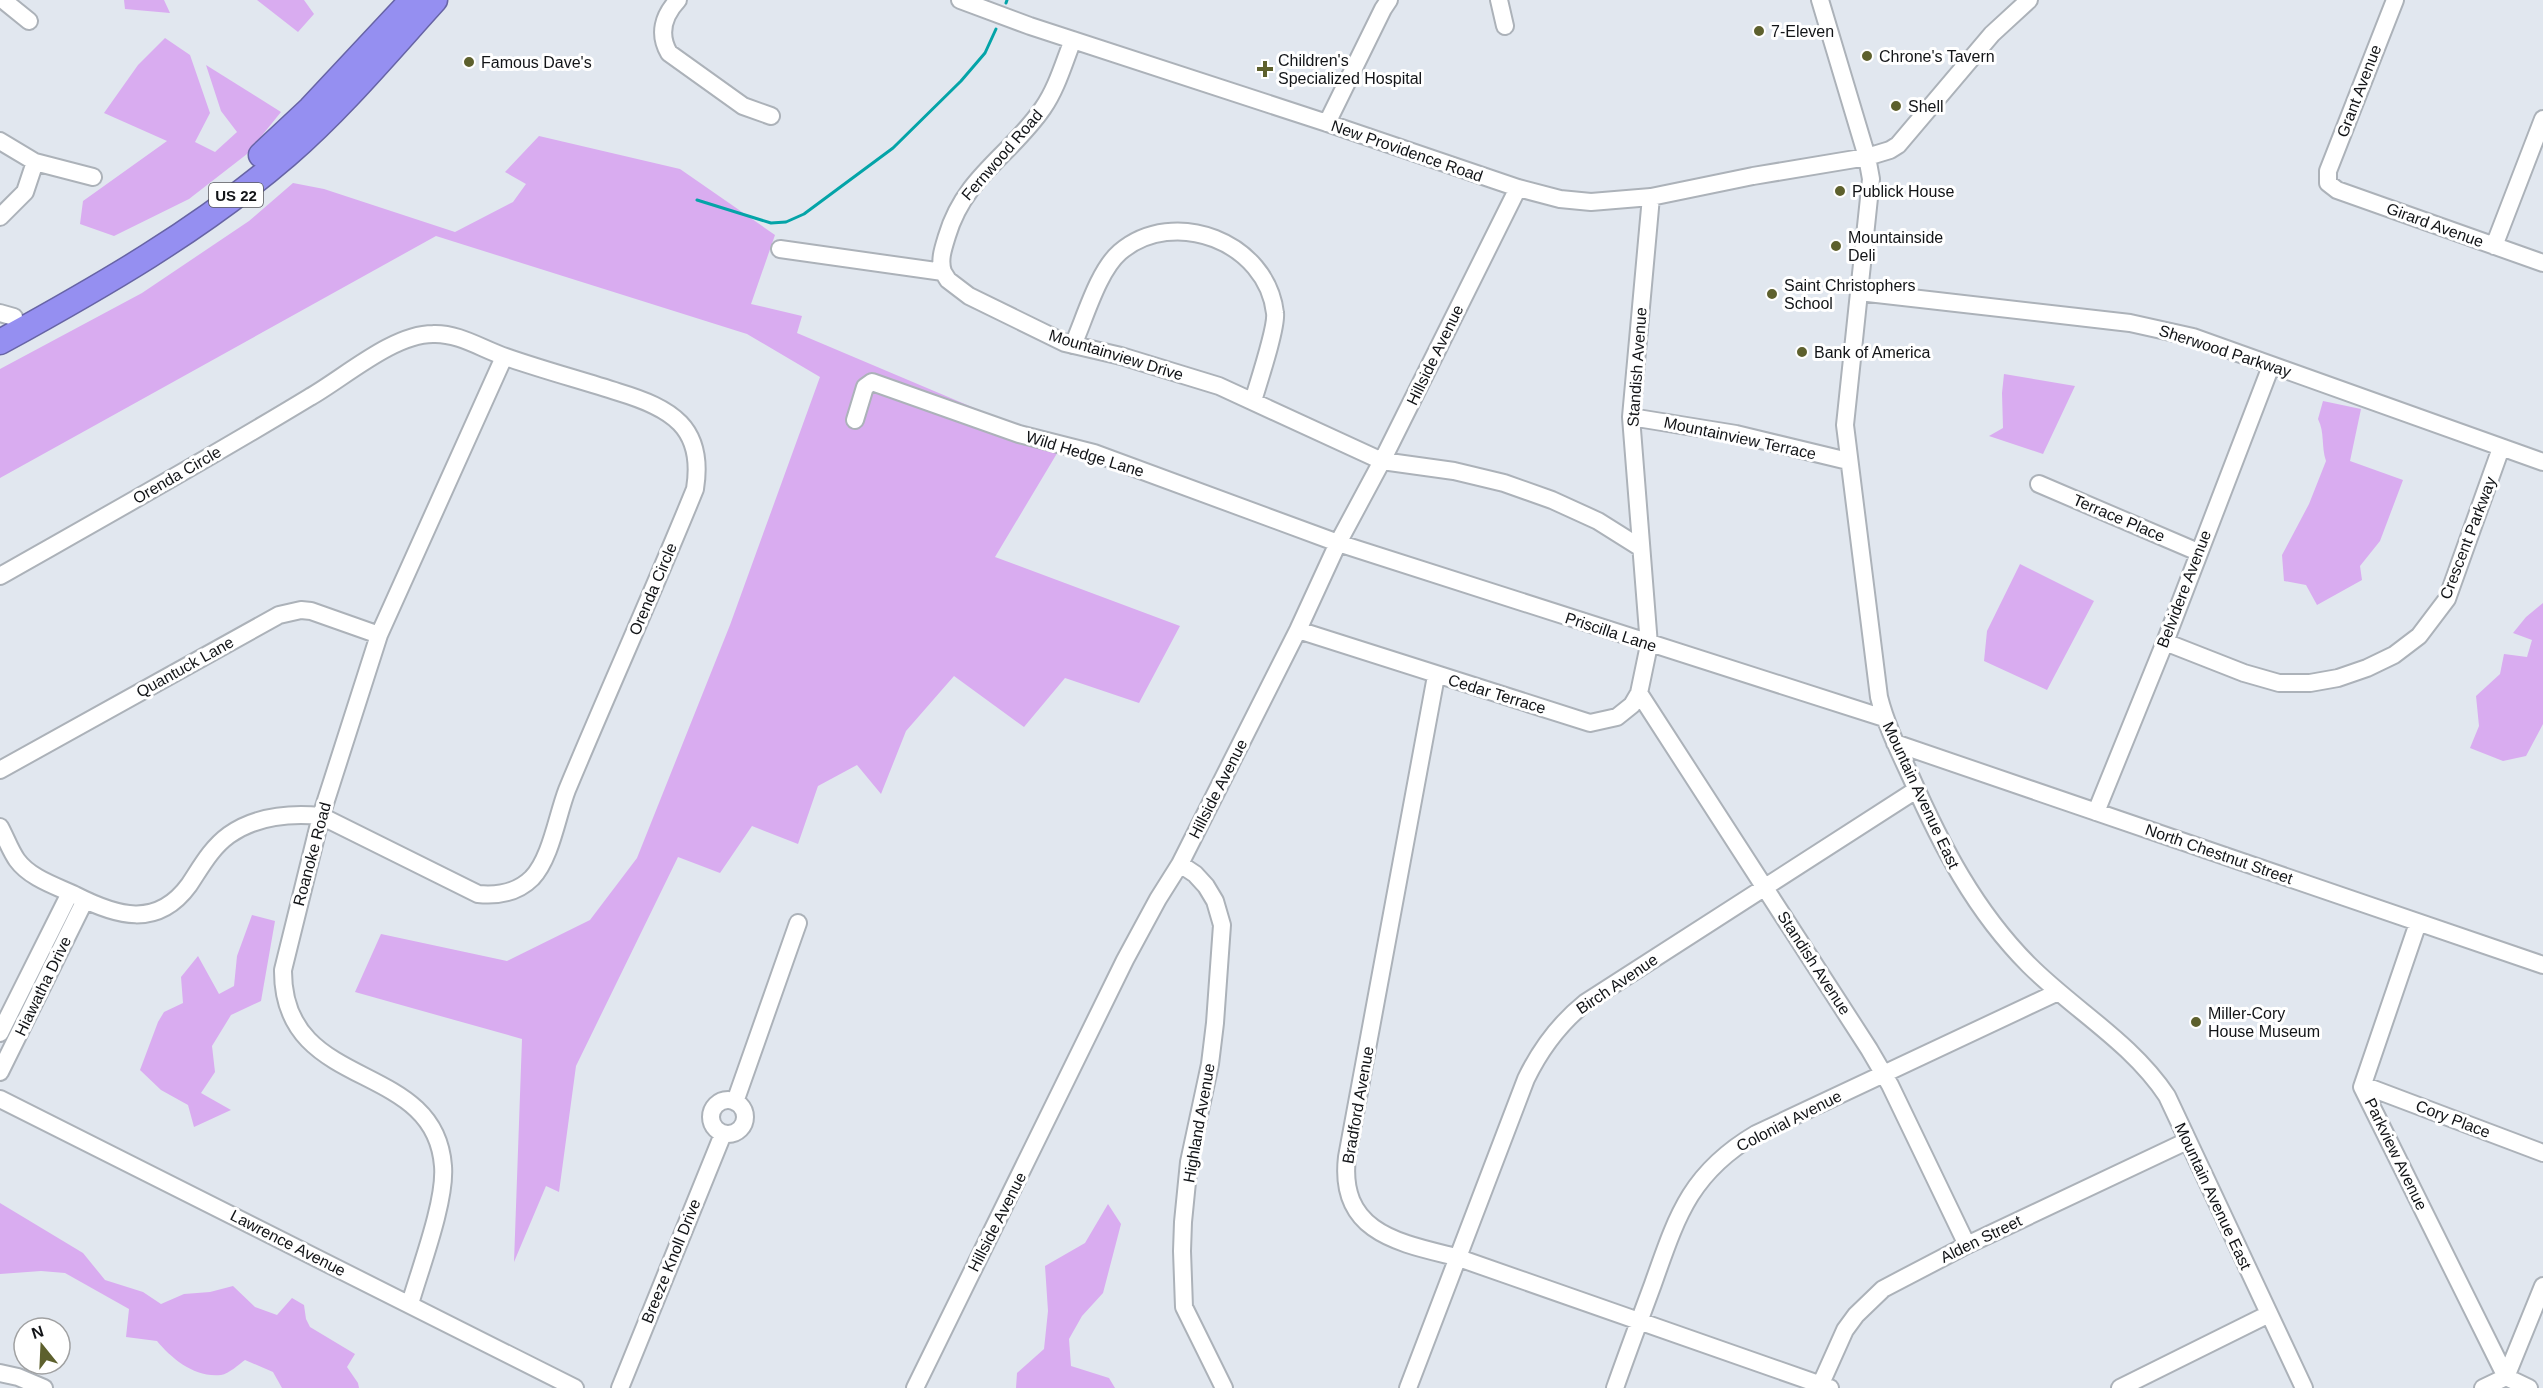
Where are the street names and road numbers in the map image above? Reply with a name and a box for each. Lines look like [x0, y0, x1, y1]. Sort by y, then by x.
street label: Grant Avenue [2334, 42, 2384, 140]
street label: Fernwood Road [958, 106, 1046, 204]
street label: New Providence Road [1329, 117, 1485, 185]
road number: US 22 [209, 183, 263, 207]
street label: Girard Avenue [2384, 200, 2486, 250]
street label: Hillside Avenue [1403, 302, 1467, 408]
street label: Standish Avenue [1624, 307, 1650, 427]
street label: Sherwood Parkway [2157, 322, 2293, 380]
street label: Mountainview Drive [1047, 326, 1185, 384]
street label: Mountainview Terrace [1662, 414, 1818, 462]
street label: Wild Hedge Lane [1024, 428, 1146, 480]
street label: Orenda Circle [130, 443, 224, 507]
street label: Crescent Parkway [2437, 474, 2499, 602]
street label: Terrace Place [2071, 491, 2167, 545]
street label: Belvidere Avenue [2154, 528, 2214, 650]
street label: Orenda Circle [626, 540, 680, 638]
street label: Priscilla Lane [1563, 609, 1659, 655]
street label: Quantuck Lane [133, 633, 237, 701]
street label: Cedar Terrace [1446, 671, 1548, 717]
street label: Mountain Avenue East [1880, 719, 1963, 872]
street label: Hillside Avenue [1186, 736, 1250, 841]
street label: Roanoke Road [290, 800, 334, 908]
street label: North Chestnut Street [2143, 821, 2295, 887]
street label: Standish Avenue [1774, 908, 1854, 1018]
street label: Hiawatha Drive [12, 933, 74, 1038]
street label: Birch Avenue [1573, 951, 1661, 1017]
street label: Bradford Avenue [1339, 1045, 1377, 1165]
street label: Highland Avenue [1180, 1062, 1218, 1184]
street label: Colonial Avenue [1734, 1087, 1844, 1155]
street label: Parkview Avenue [2362, 1095, 2431, 1213]
street label: Cory Place [2413, 1097, 2493, 1141]
street label: Mountain Avenue East [2172, 1120, 2255, 1273]
street label: Hillside Avenue [965, 1169, 1029, 1274]
street label: Breeze Knoll Drive [638, 1196, 704, 1326]
street label: Lawrence Avenue [228, 1207, 348, 1279]
street label: Alden Street [1938, 1212, 2025, 1266]

